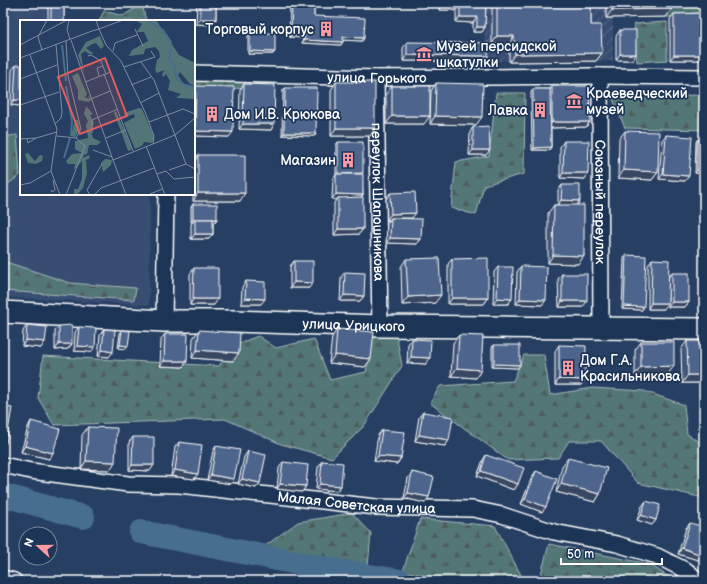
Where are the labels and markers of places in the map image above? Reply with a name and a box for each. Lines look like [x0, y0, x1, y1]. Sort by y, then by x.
building icon: Торговый корпус [317, 20, 335, 38]
place label: Торговый корпус [205, 21, 314, 38]
place label: Музей персидской шкатулки [436, 38, 557, 71]
museum icon: Музей персидской шкатулки [415, 45, 433, 63]
place label: Краеведческий музей [586, 85, 688, 118]
museum icon: Краеведческий музей [565, 92, 583, 110]
building icon: Лавка [531, 101, 549, 119]
place label: Лавка [487, 102, 529, 119]
building icon: Дом И.В. Крюкова [203, 105, 221, 123]
place label: Дом И.В. Крюкова [224, 106, 341, 123]
building icon: Магазин [339, 151, 357, 169]
place label: Магазин [280, 152, 336, 169]
place label: Дом Г.А. Красильникова [580, 352, 681, 385]
building icon: Дом Г.А. Красильникова [559, 359, 577, 377]

